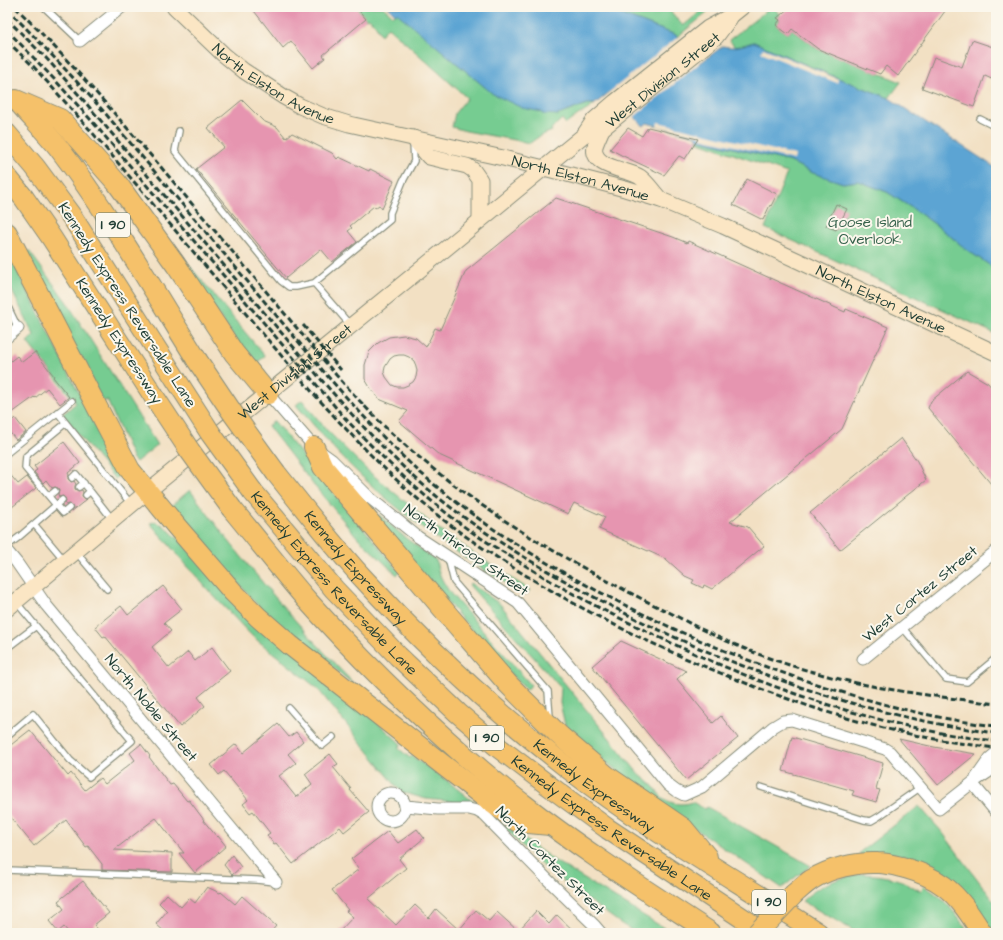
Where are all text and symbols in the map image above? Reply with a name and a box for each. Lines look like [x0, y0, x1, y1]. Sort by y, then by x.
street label: West Division Street [601, 27, 725, 133]
street label: North Elston Avenue [207, 38, 337, 129]
street label: North Elston Avenue [510, 150, 652, 206]
street label: Kennedy Express Reversable Lane [52, 198, 201, 412]
park label: Goose Island Overlook [828, 212, 912, 250]
road number: I 90 [96, 213, 130, 237]
street label: North Elston Avenue [813, 260, 950, 339]
street label: Kennedy Expressway [70, 274, 168, 408]
street label: West Division Street [233, 319, 356, 425]
street label: Kennedy Express Reversable Lane [246, 486, 422, 680]
street label: North Throop Street [399, 499, 533, 601]
street label: Kennedy Expressway [300, 506, 412, 630]
street label: West Cortez Street [858, 541, 982, 647]
street label: North Noble Street [100, 650, 202, 766]
road number: I 90 [470, 726, 504, 750]
street label: Kennedy Expressway [529, 734, 659, 838]
street label: Kennedy Express Reversable Lane [507, 750, 716, 906]
street label: North Cortez Street [491, 802, 609, 920]
road number: I 90 [752, 890, 786, 914]

